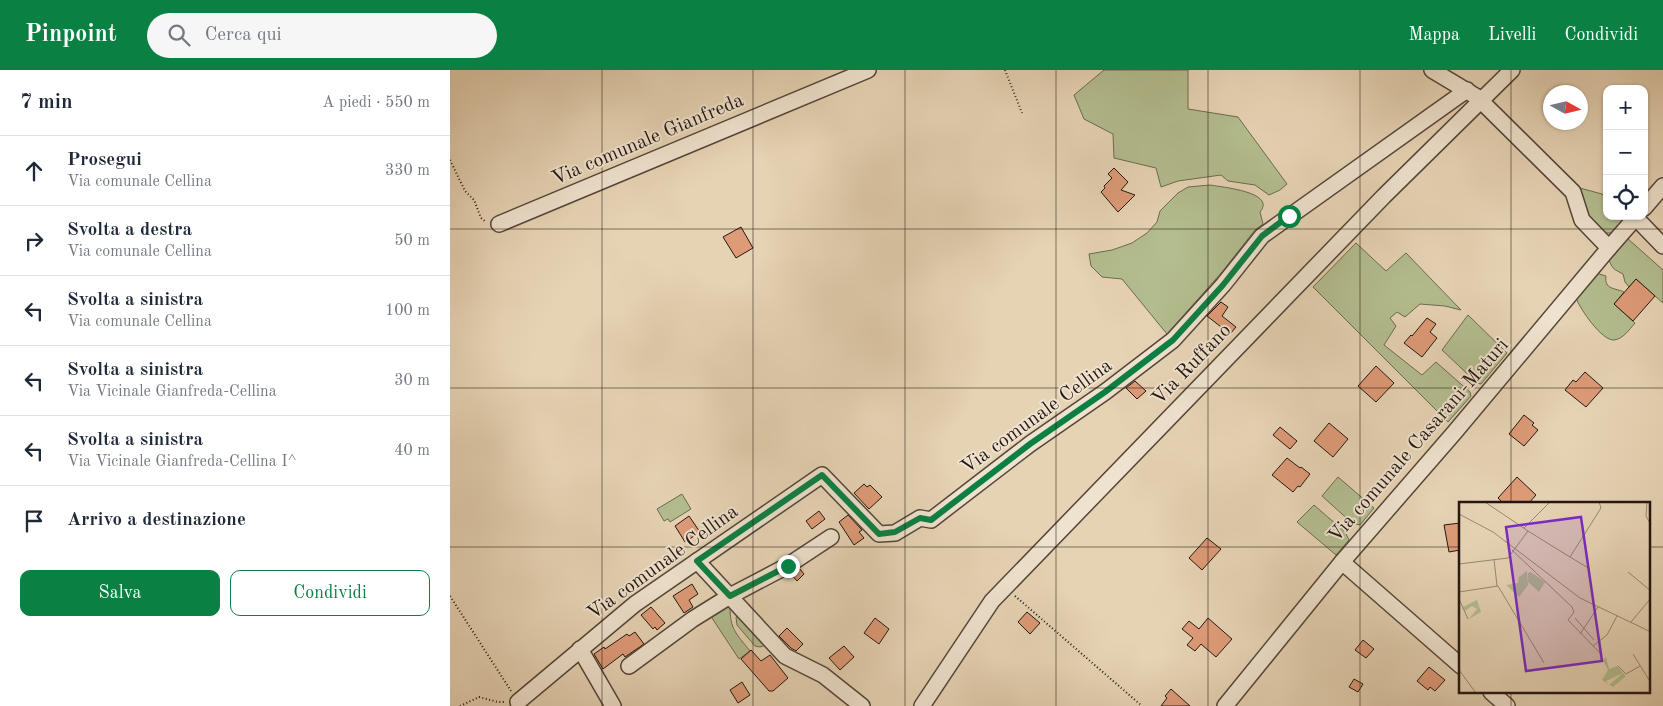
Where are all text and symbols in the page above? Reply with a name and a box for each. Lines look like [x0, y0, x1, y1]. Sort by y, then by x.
search box [147, 13, 497, 58]
icon: search [165, 21, 193, 49]
text: Pinpoint [25, 23, 117, 47]
text: Cerca qui [205, 26, 282, 45]
text: Mappa [1408, 26, 1460, 44]
text: Livelli [1488, 26, 1536, 44]
text: Condividi [1564, 26, 1638, 44]
north arrow [1543, 85, 1588, 130]
map controls [1603, 85, 1648, 220]
button: + [1603, 85, 1648, 130]
street label: Via comunale Gianfreda [549, 90, 747, 190]
text: 7 min [20, 92, 73, 113]
text: A piedi · 550 m [322, 95, 430, 111]
button: − [1603, 130, 1648, 175]
text: Prosegui [67, 151, 142, 170]
icon: ahead [20, 157, 48, 185]
text: 330 m [385, 163, 430, 179]
text: Via comunale Cellina [67, 174, 212, 190]
button: locate [1603, 175, 1648, 220]
route start [1278, 205, 1301, 228]
text: Svolta a destra [67, 221, 192, 240]
icon: right [20, 227, 48, 255]
text: 50 m [394, 233, 430, 249]
text: Via comunale Cellina [67, 244, 212, 260]
text: Svolta a sinistra [67, 291, 203, 310]
icon: left [20, 297, 48, 325]
text: 100 m [385, 303, 430, 319]
text: Via comunale Cellina [67, 314, 212, 330]
street label: Via Ruffano [1149, 321, 1235, 409]
street label: Via comunale Casarani-Maturi [1325, 335, 1513, 547]
street label: Via comunale Cellina [958, 356, 1116, 478]
text: Svolta a sinistra [67, 361, 203, 380]
icon: left [20, 367, 48, 395]
text: 30 m [394, 373, 430, 389]
text: Via Vicinale Gianfreda-Cellina [67, 384, 277, 400]
text: Svolta a sinistra [67, 431, 203, 450]
icon: left [20, 437, 48, 465]
text: 40 m [394, 443, 430, 459]
text: Via Vicinale Gianfreda-Cellina I^ [67, 454, 297, 470]
street label: Via comunale Cellina [584, 502, 742, 624]
inset map [1459, 502, 1650, 694]
icon: arrive [20, 507, 48, 535]
text: Arrivo a destinazione [67, 511, 246, 530]
route end [777, 555, 800, 578]
button: Salva [20, 570, 220, 616]
button: Condividi [230, 570, 430, 616]

